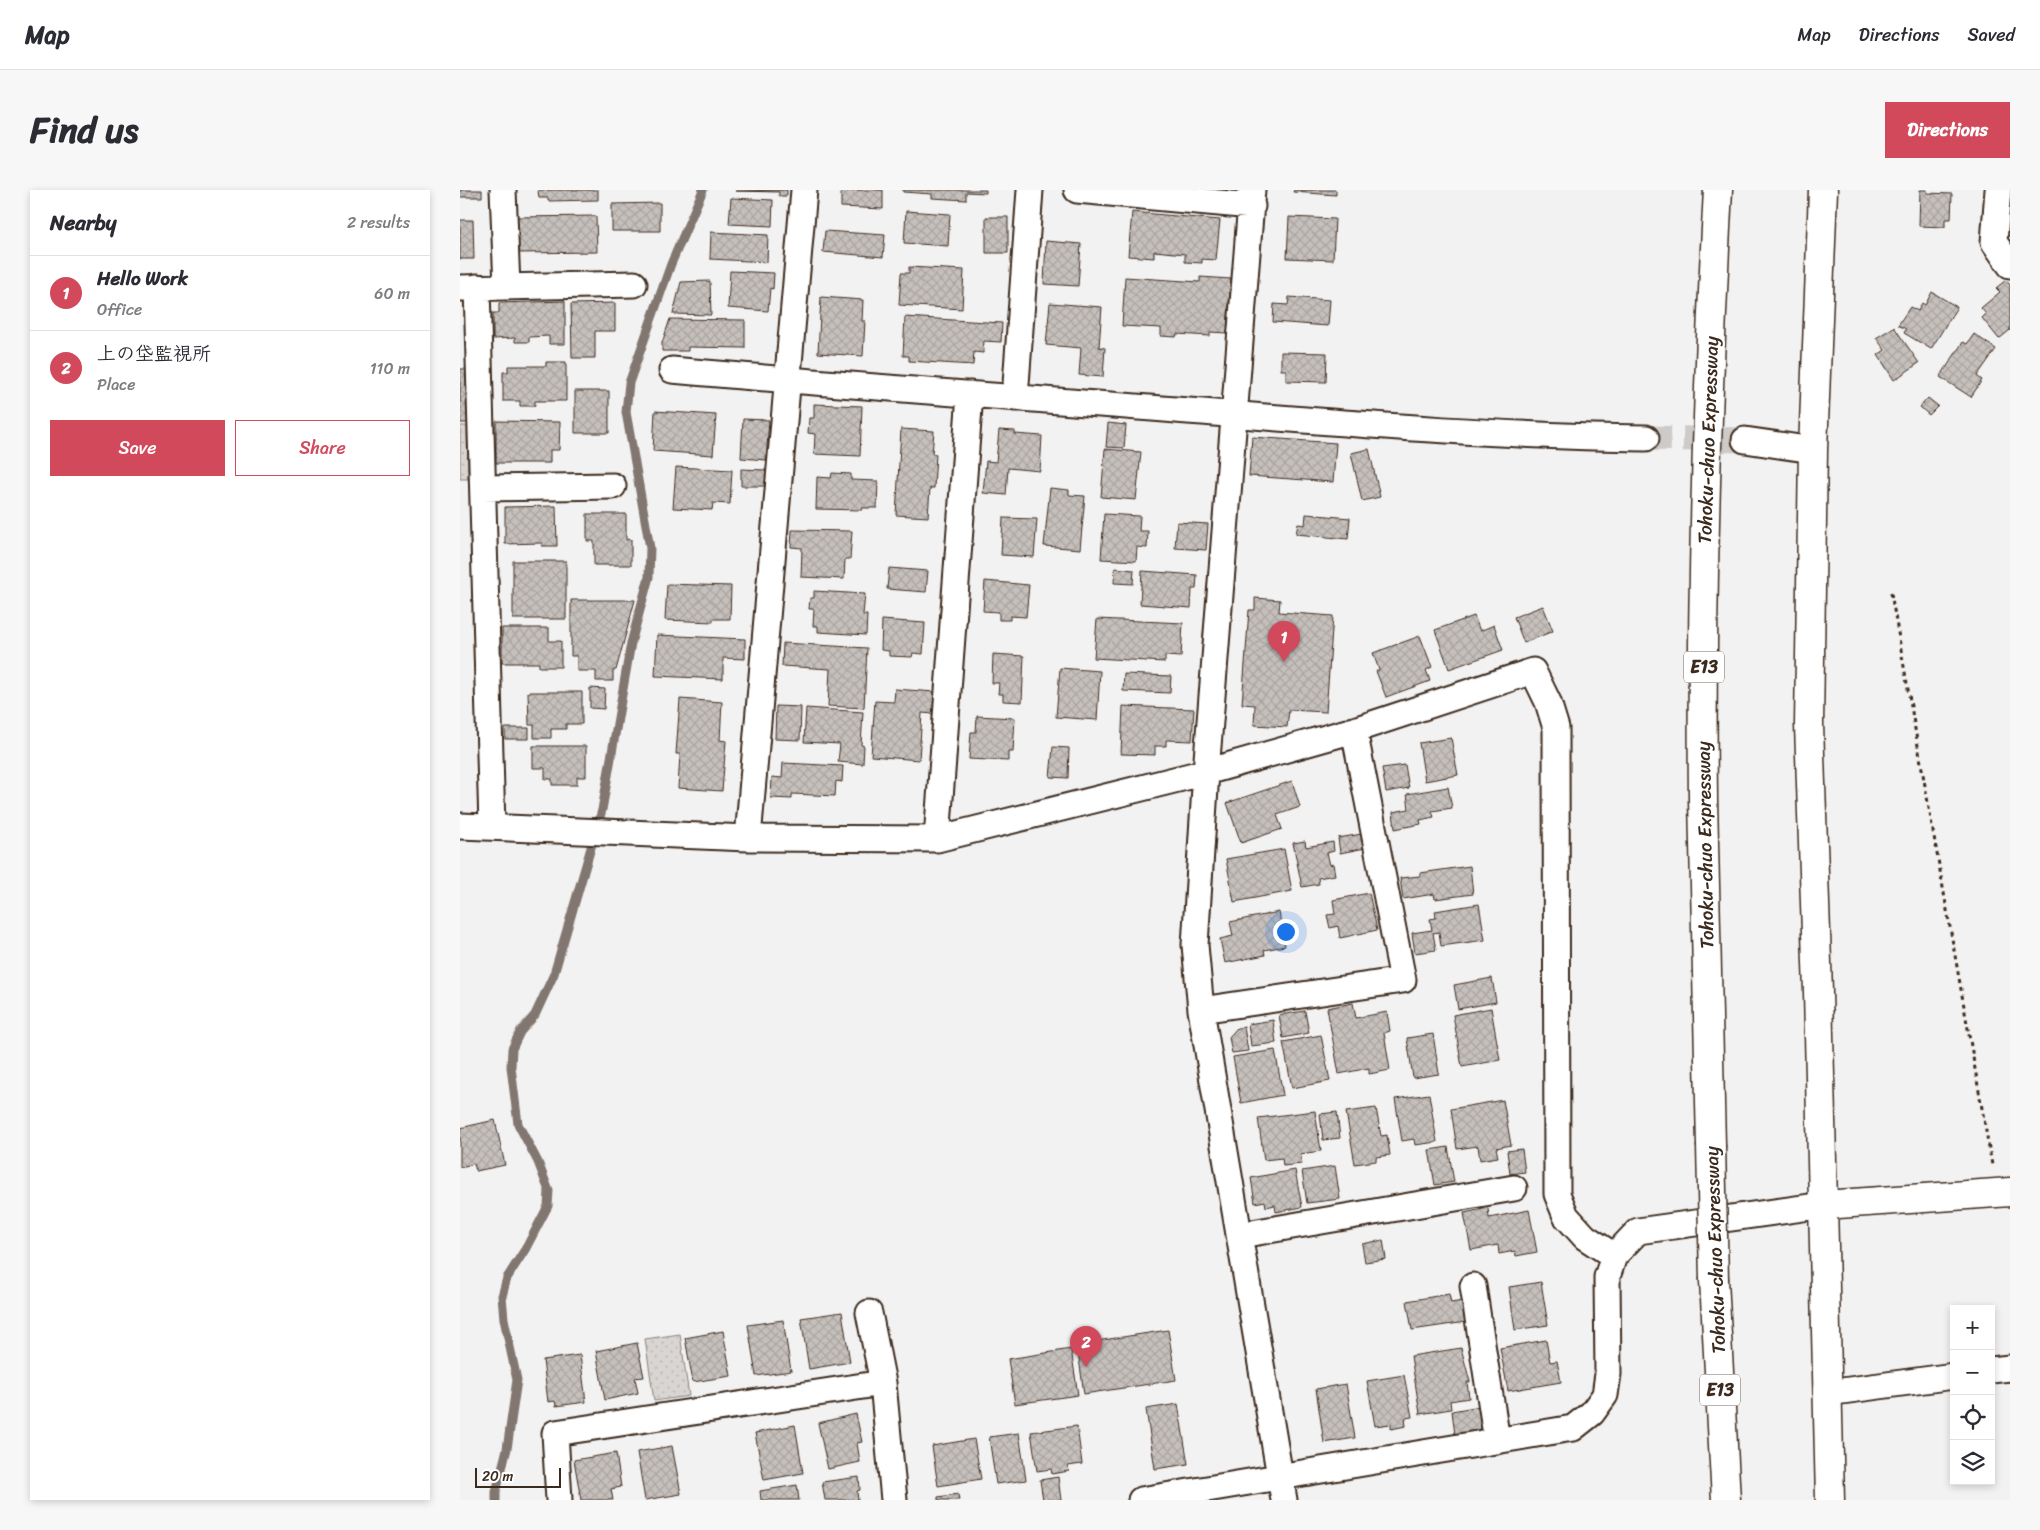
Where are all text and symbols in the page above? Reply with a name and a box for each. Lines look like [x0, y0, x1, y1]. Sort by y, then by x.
text: Map [25, 14, 69, 56]
text: Map [1798, 19, 1831, 51]
text: Directions [1859, 19, 1940, 51]
text: Saved [1968, 19, 2015, 51]
text: Find us [30, 99, 138, 161]
button: Directions [1885, 102, 2010, 158]
text: Nearby [50, 204, 116, 242]
text: 2 results [347, 208, 410, 237]
text: Hello Work [97, 262, 188, 295]
text: 1 [63, 279, 69, 308]
text: 60 m [374, 279, 410, 308]
text: Office [97, 295, 142, 324]
street label: Tohoku-chuo Expressway [1688, 335, 1728, 544]
text: 上の垈監視所 [97, 337, 211, 370]
text: 2 [61, 354, 71, 383]
text: 110 m [370, 354, 410, 383]
text: Place [97, 370, 136, 399]
button: Save [50, 420, 225, 476]
button: Share [235, 420, 410, 476]
pin: 1 [1268, 621, 1300, 662]
road number: E13 [1684, 652, 1724, 682]
street label: Tohoku-chuo Expressway [1687, 741, 1723, 949]
your location [1273, 919, 1299, 945]
street label: Tohoku-chuo Expressway [1695, 1145, 1735, 1354]
map controls [1950, 1305, 1995, 1485]
button: + [1950, 1305, 1995, 1350]
pin: 2 [1070, 1326, 1102, 1367]
button: − [1950, 1350, 1995, 1395]
road number: E13 [1700, 1374, 1740, 1406]
button: locate [1950, 1395, 1995, 1440]
button: layers [1950, 1440, 1995, 1485]
text: 20 m [482, 1464, 513, 1489]
scale bar [475, 1465, 561, 1488]

